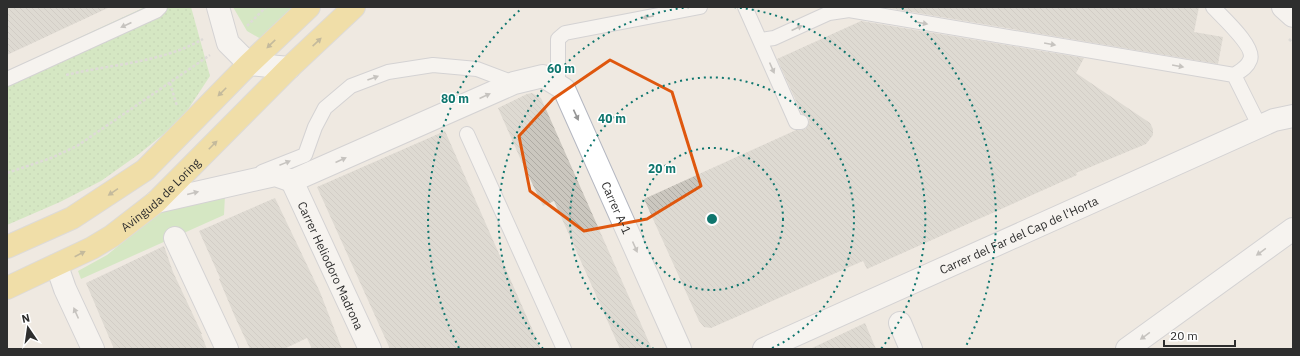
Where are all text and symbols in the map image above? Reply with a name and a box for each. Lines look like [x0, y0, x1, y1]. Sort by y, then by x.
one-way arrow [642, 14, 654, 20]
one-way arrow [916, 20, 928, 26]
one-way arrow [119, 22, 131, 28]
one-way arrow [791, 25, 802, 31]
one-way arrow [312, 37, 322, 46]
one-way arrow [266, 39, 276, 49]
one-way arrow [1044, 41, 1056, 47]
text: 60 m [547, 61, 575, 76]
one-way arrow [769, 62, 775, 74]
one-way arrow [1172, 63, 1184, 69]
one-way arrow [367, 75, 379, 81]
one-way arrow [217, 87, 227, 97]
text: 80 m [441, 91, 469, 106]
one-way arrow [480, 93, 491, 99]
one-way arrow [573, 110, 579, 121]
text: 40 m [598, 111, 626, 126]
one-way arrow [208, 140, 217, 150]
street label: Avinguda de Loring [117, 154, 204, 234]
one-way arrow [335, 157, 346, 163]
one-way arrow [280, 160, 292, 166]
text: 20 m [648, 161, 676, 176]
street label: Carrer A-1 [599, 179, 635, 236]
one-way arrow [107, 188, 118, 196]
one-way arrow [187, 190, 200, 196]
street label: Carrer del Far del Cap de l'Horta [937, 192, 1101, 277]
street label: Carrer Heliodoro Madrona [295, 199, 368, 332]
centre of rings [705, 212, 719, 226]
one-way arrow [632, 241, 638, 253]
one-way arrow [1256, 247, 1267, 256]
one-way arrow [75, 251, 86, 257]
one-way arrow [73, 307, 79, 319]
north arrow [8, 308, 48, 348]
text: N [20, 311, 31, 326]
scale bar [1164, 322, 1235, 348]
text: 20 m [1170, 328, 1198, 343]
one-way arrow [1140, 332, 1150, 340]

